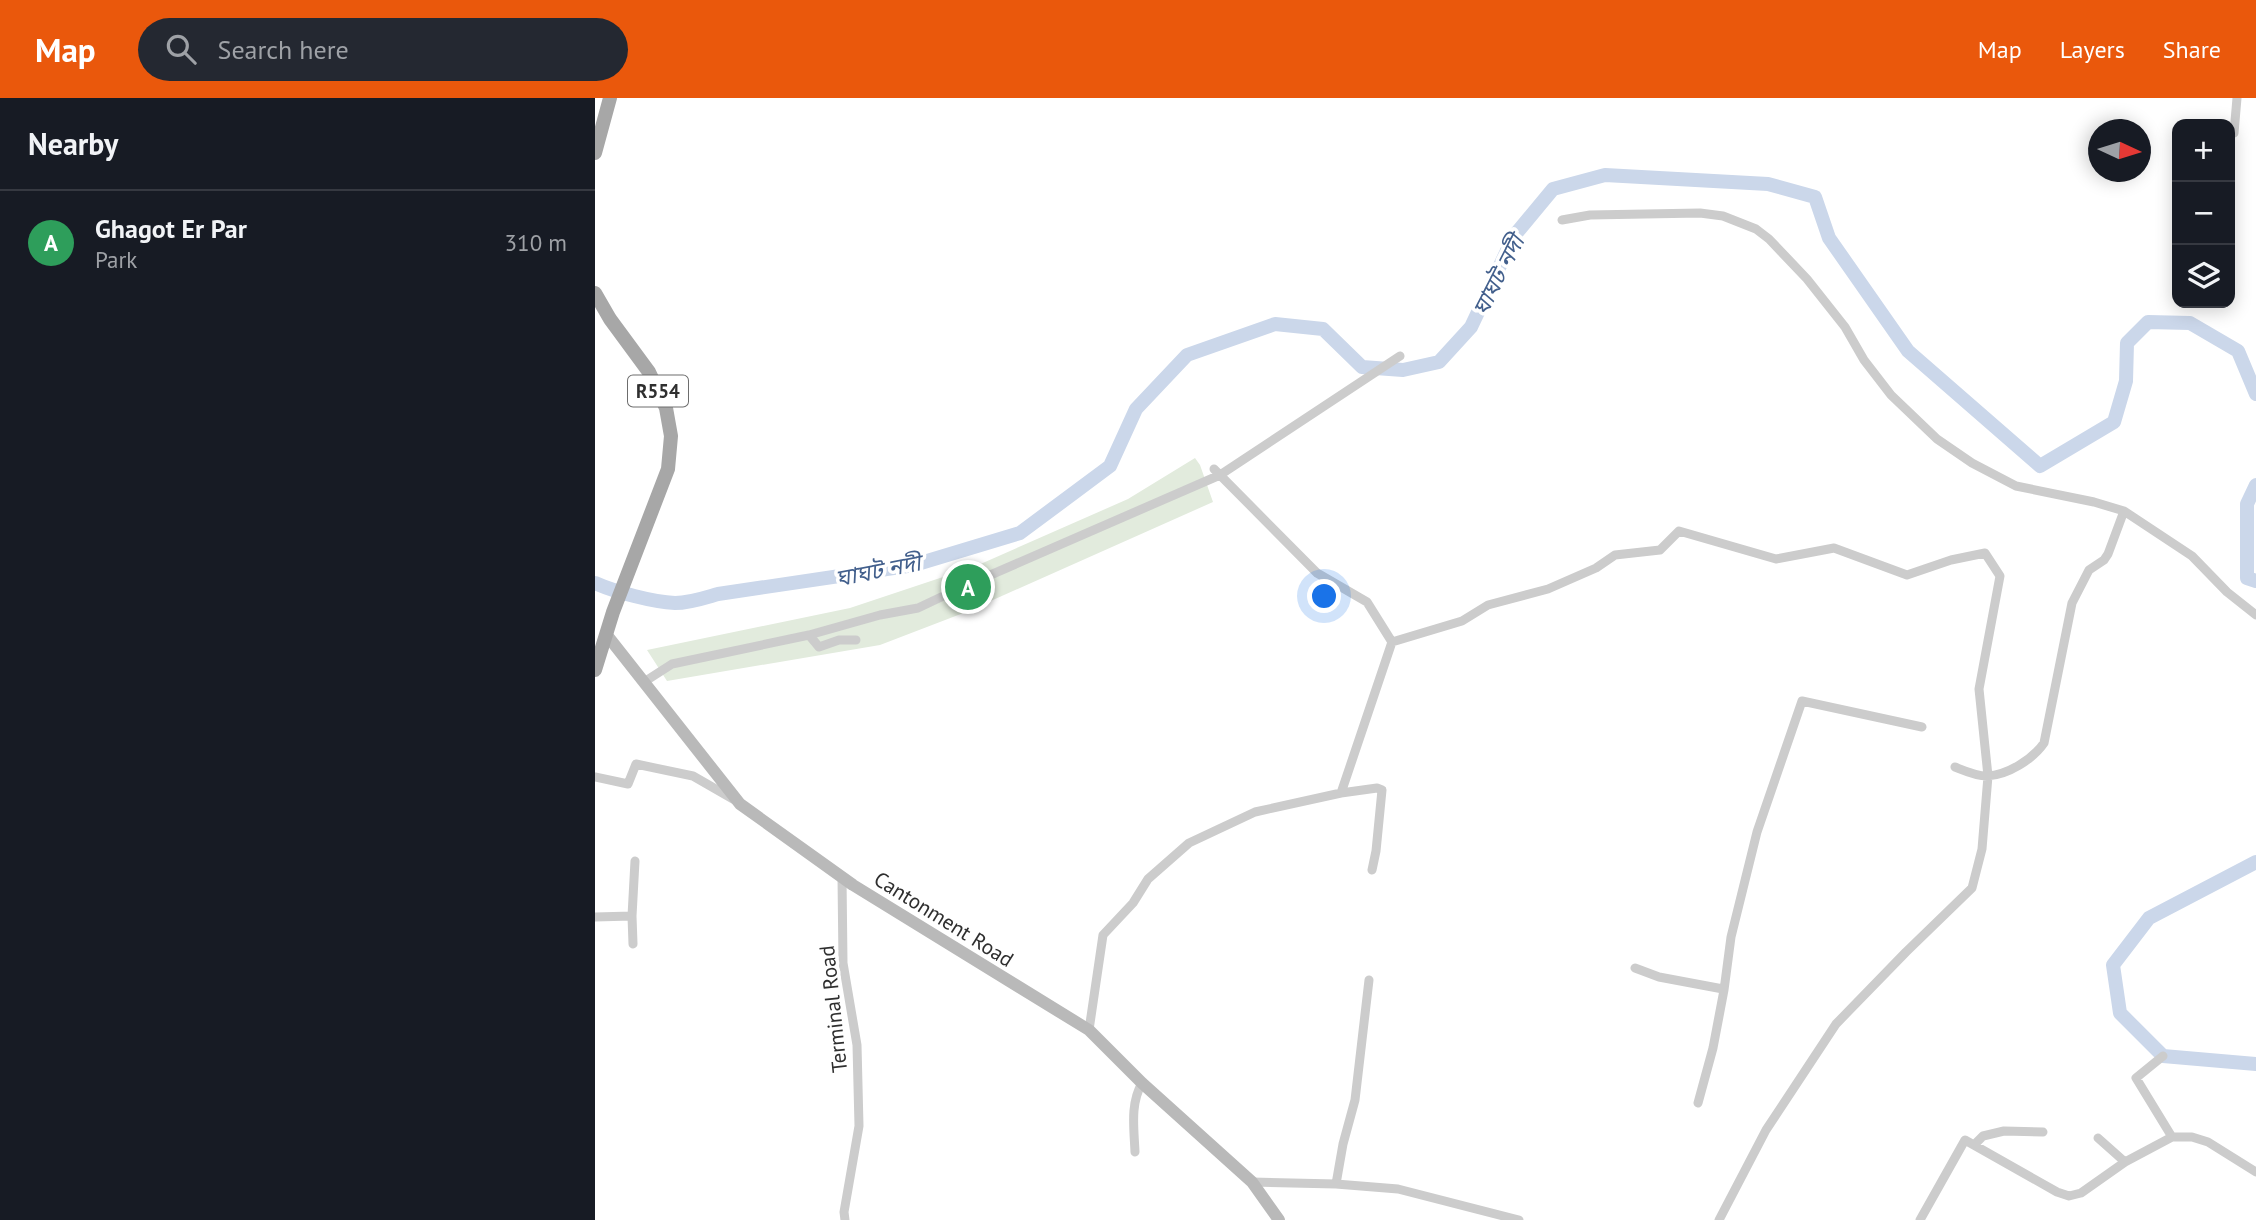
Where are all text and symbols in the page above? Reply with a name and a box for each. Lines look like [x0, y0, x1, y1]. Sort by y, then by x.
search box [138, 18, 628, 81]
text: Map [35, 28, 96, 71]
icon: search [162, 30, 200, 68]
text: Search here [218, 33, 349, 66]
text: Map [1978, 34, 2022, 65]
text: Layers [2060, 34, 2125, 65]
text: Share [2163, 34, 2221, 65]
north arrow [2088, 119, 2151, 182]
map controls [2172, 119, 2235, 308]
button: + [2172, 119, 2235, 182]
text: Nearby [28, 124, 118, 163]
button: − [2172, 182, 2235, 245]
text: Ghagot Er Par [95, 212, 247, 245]
water label: ঘাঘট নদী [1466, 227, 1532, 320]
text: A [44, 228, 58, 257]
text: 310 m [505, 228, 567, 257]
text: Park [95, 245, 137, 274]
button: layers [2172, 245, 2235, 308]
road number: R554 [628, 376, 688, 406]
water label: ঘাঘট নদী [833, 547, 927, 592]
pin: A [945, 561, 991, 613]
your location [1307, 579, 1341, 613]
street label: Cantonment Road [869, 865, 1019, 973]
street label: Terminal Road [813, 944, 853, 1074]

